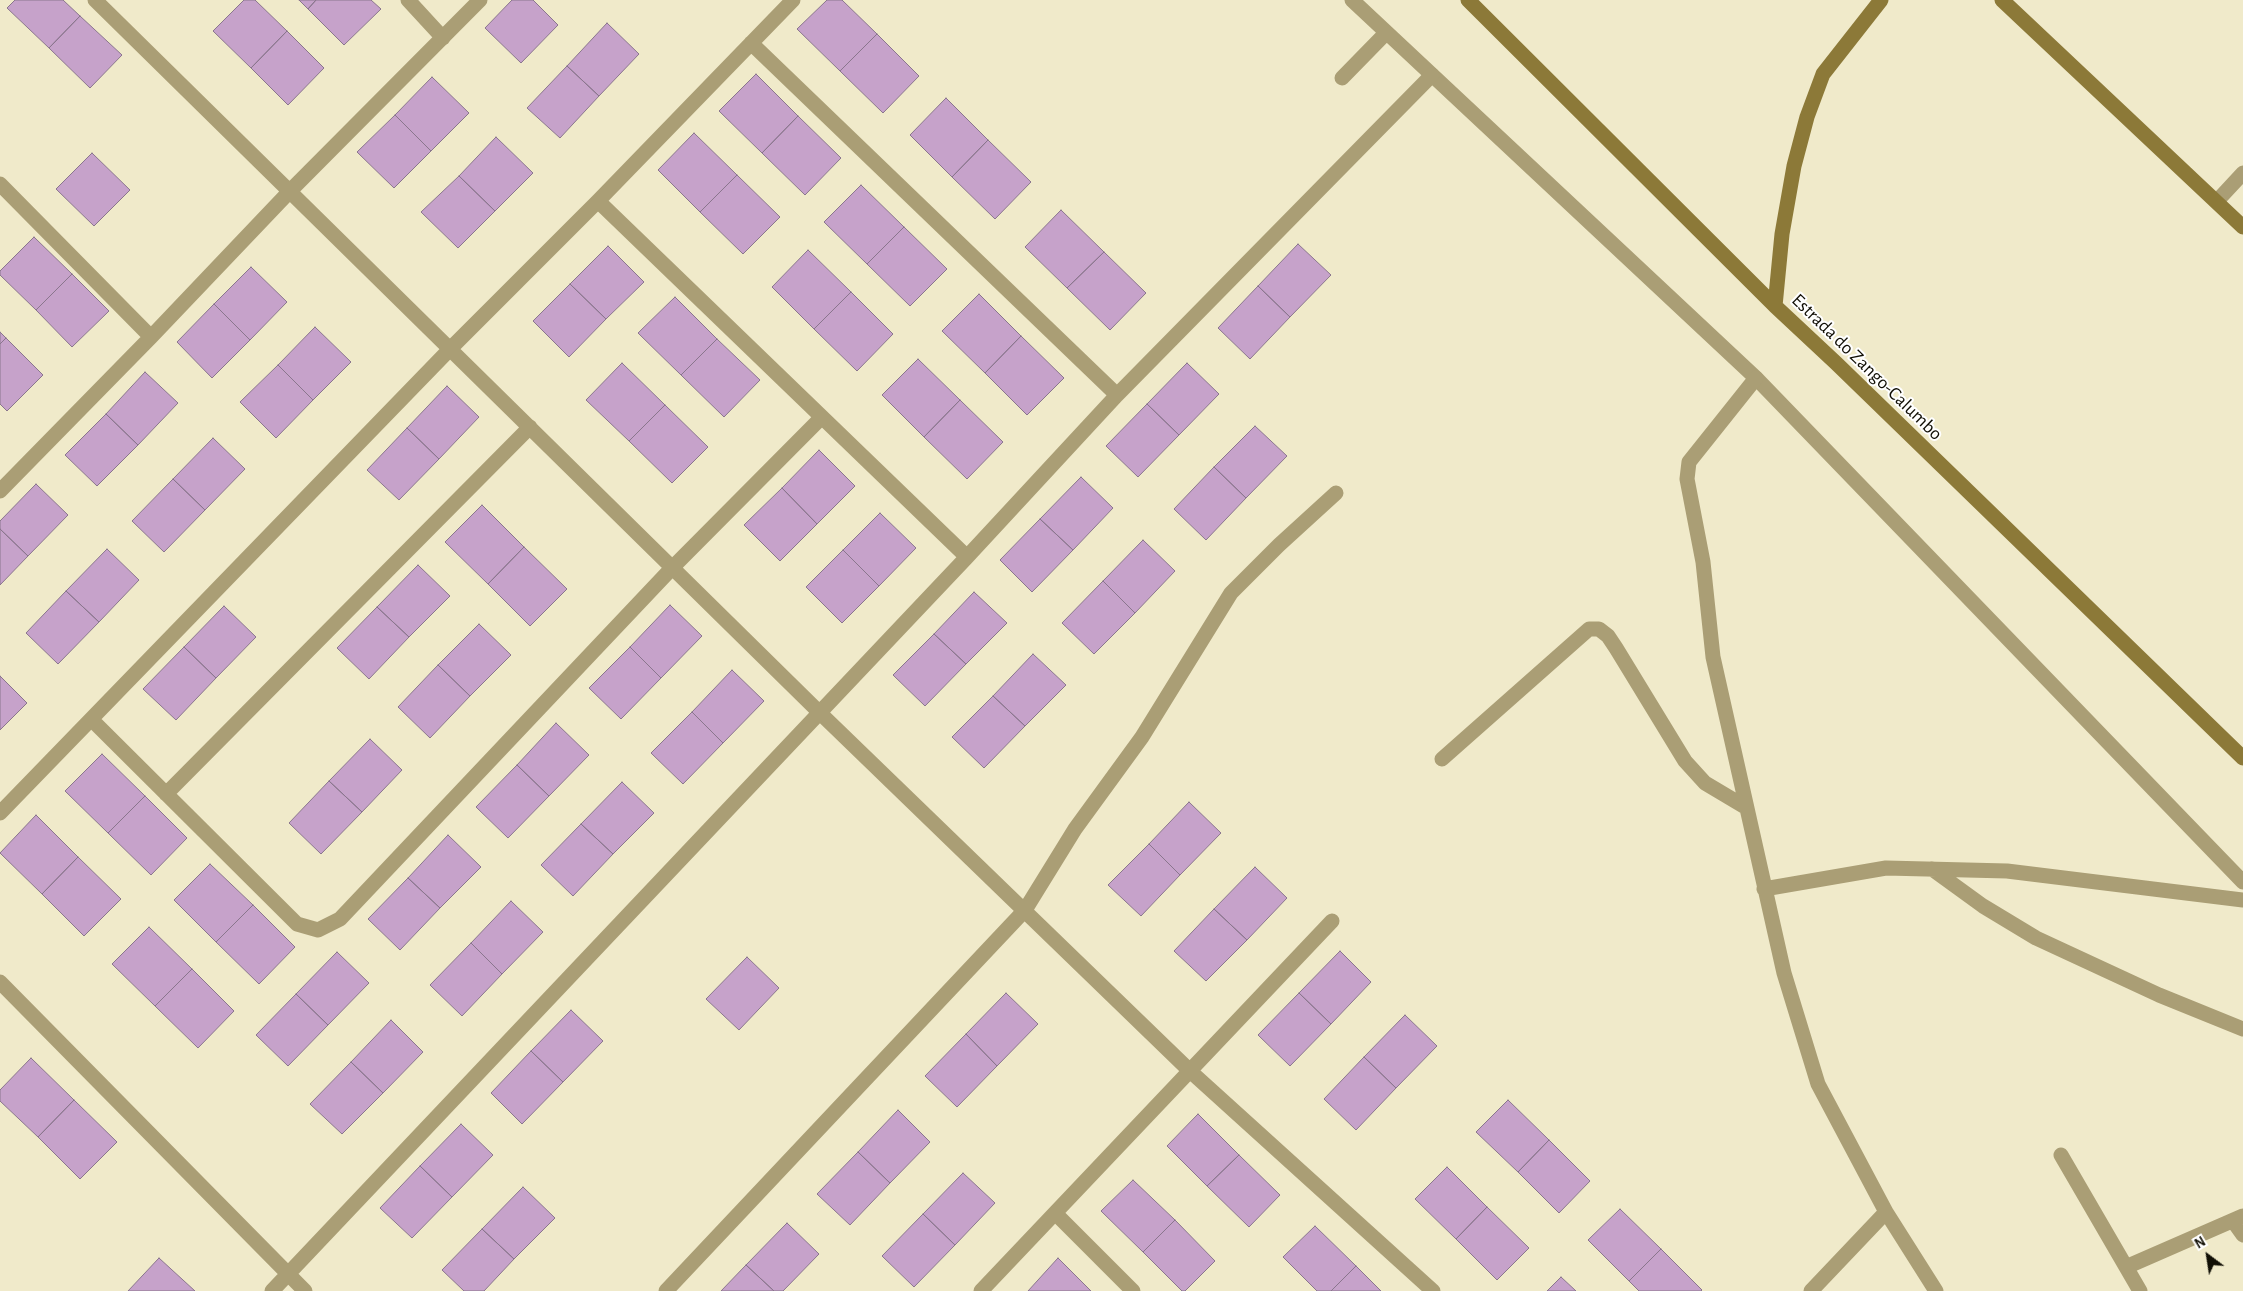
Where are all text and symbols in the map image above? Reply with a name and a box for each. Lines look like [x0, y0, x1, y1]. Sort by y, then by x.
street label: Estrada do Zango-Calumbo [1787, 289, 1947, 445]
north arrow [2183, 1231, 2233, 1281]
text: N [2192, 1235, 2208, 1252]

